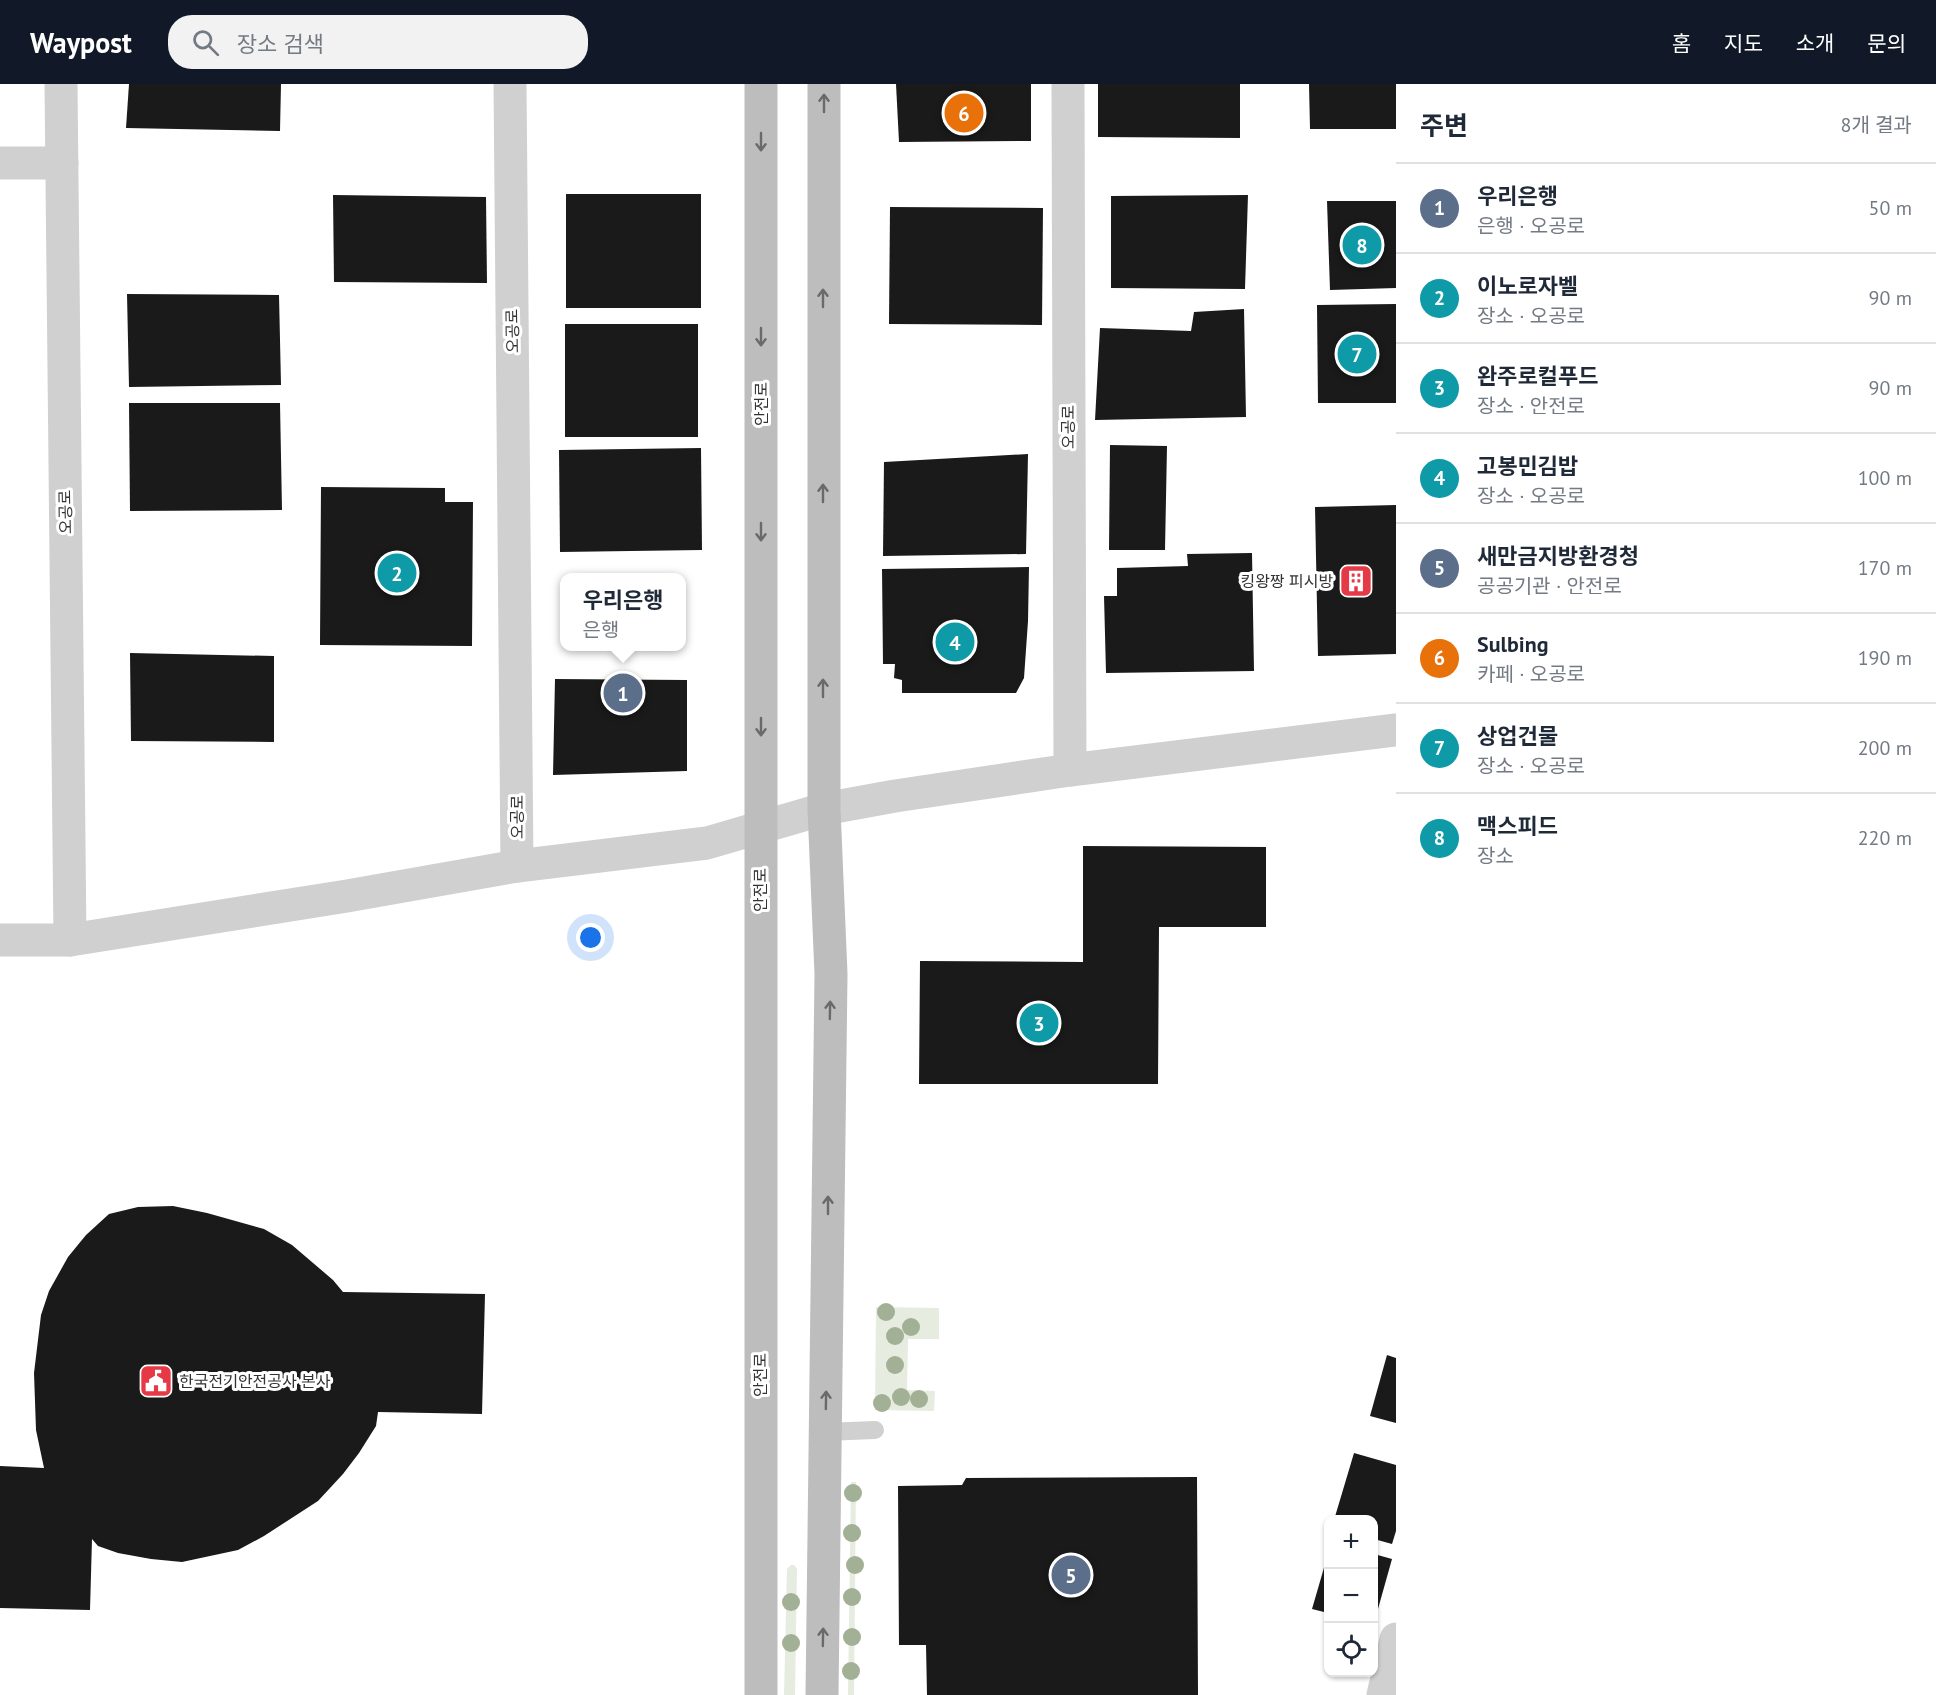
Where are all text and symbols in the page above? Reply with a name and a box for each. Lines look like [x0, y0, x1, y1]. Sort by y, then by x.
search box [168, 15, 588, 69]
text: Waypost [30, 24, 132, 61]
icon: search [189, 26, 222, 59]
text: 장소 검색 [237, 30, 324, 58]
text: 홈 [1672, 30, 1691, 57]
text: 지도 [1724, 30, 1763, 57]
text: 소개 [1796, 30, 1834, 57]
text: 문의 [1867, 30, 1906, 57]
pin: 6 [944, 90, 984, 135]
one-way arrow [818, 93, 830, 113]
text: 주변 [1420, 109, 1468, 142]
text: 8개 결과 [1841, 112, 1912, 138]
one-way arrow [755, 132, 767, 152]
text: 우리은행 [1477, 182, 1558, 210]
text: 1 [1434, 195, 1445, 221]
text: 50 m [1869, 195, 1912, 221]
text: 은행 · 오공로 [1477, 213, 1585, 239]
pin: 8 [1342, 222, 1382, 268]
text: 이노로자벨 [1477, 272, 1578, 300]
text: 2 [1434, 285, 1445, 311]
text: 90 m [1869, 285, 1912, 311]
one-way arrow [817, 288, 829, 308]
text: 장소 · 오공로 [1477, 303, 1585, 329]
street label: 오공로 [502, 308, 522, 353]
one-way arrow [755, 327, 767, 347]
pin: 7 [1338, 332, 1376, 376]
text: 완주로컬푸드 [1477, 362, 1598, 390]
text: 3 [1434, 375, 1445, 401]
text: 90 m [1869, 375, 1912, 401]
street label: 안전로 [751, 382, 771, 426]
text: 장소 · 안전로 [1477, 393, 1585, 419]
street label: 오공로 [1058, 405, 1078, 449]
text: 고봉민김밥 [1477, 452, 1578, 480]
text: 4 [1434, 465, 1445, 491]
text: 100 m [1858, 465, 1912, 491]
one-way arrow [817, 483, 829, 503]
text: 장소 · 오공로 [1477, 483, 1585, 509]
street label: 오공로 [55, 489, 75, 534]
one-way arrow [755, 522, 767, 542]
text: 새만금지방환경청 [1477, 542, 1639, 570]
pin: 2 [378, 550, 416, 596]
text: 5 [1434, 555, 1445, 581]
text: 170 m [1858, 555, 1912, 581]
building icon: 킹왕짱 피시방 [1338, 563, 1374, 599]
place label: 킹왕짱 피시방 [1240, 571, 1333, 591]
popup [560, 573, 686, 651]
text: 공공기관 · 안전로 [1477, 573, 1622, 599]
text: 우리은행 [583, 586, 663, 614]
text: 은행 [583, 617, 619, 643]
pin: 4 [936, 620, 974, 664]
text: Sulbing [1477, 630, 1548, 658]
text: 6 [1434, 645, 1445, 671]
text: 190 m [1858, 645, 1912, 671]
text: 카페 · 오공로 [1477, 661, 1585, 687]
pin: 1 [604, 670, 642, 716]
one-way arrow [817, 678, 829, 698]
one-way arrow [755, 717, 767, 737]
text: 상업건물 [1477, 722, 1558, 750]
text: 7 [1434, 735, 1445, 761]
text: 200 m [1858, 735, 1912, 761]
text: 장소 · 오공로 [1477, 753, 1585, 779]
street label: 오공로 [507, 795, 527, 839]
text: 맥스피드 [1477, 812, 1558, 840]
text: 8 [1434, 825, 1445, 851]
text: 220 m [1858, 825, 1912, 851]
text: 장소 [1477, 843, 1514, 869]
street label: 안전로 [750, 868, 770, 912]
your location [576, 923, 605, 952]
one-way arrow [824, 1000, 836, 1020]
pin: 3 [1020, 1000, 1058, 1046]
one-way arrow [822, 1195, 834, 1215]
street label: 안전로 [750, 1353, 770, 1397]
public building icon: 한국전기안전공사 본사 [138, 1363, 174, 1399]
place label: 한국전기안전공사 본사 [179, 1371, 331, 1391]
one-way arrow [820, 1390, 831, 1410]
map controls [1324, 1515, 1378, 1677]
button: + [1324, 1515, 1378, 1569]
pin: 5 [1052, 1552, 1090, 1598]
button: − [1324, 1569, 1378, 1623]
button: locate [1324, 1623, 1378, 1677]
one-way arrow [817, 1627, 829, 1647]

